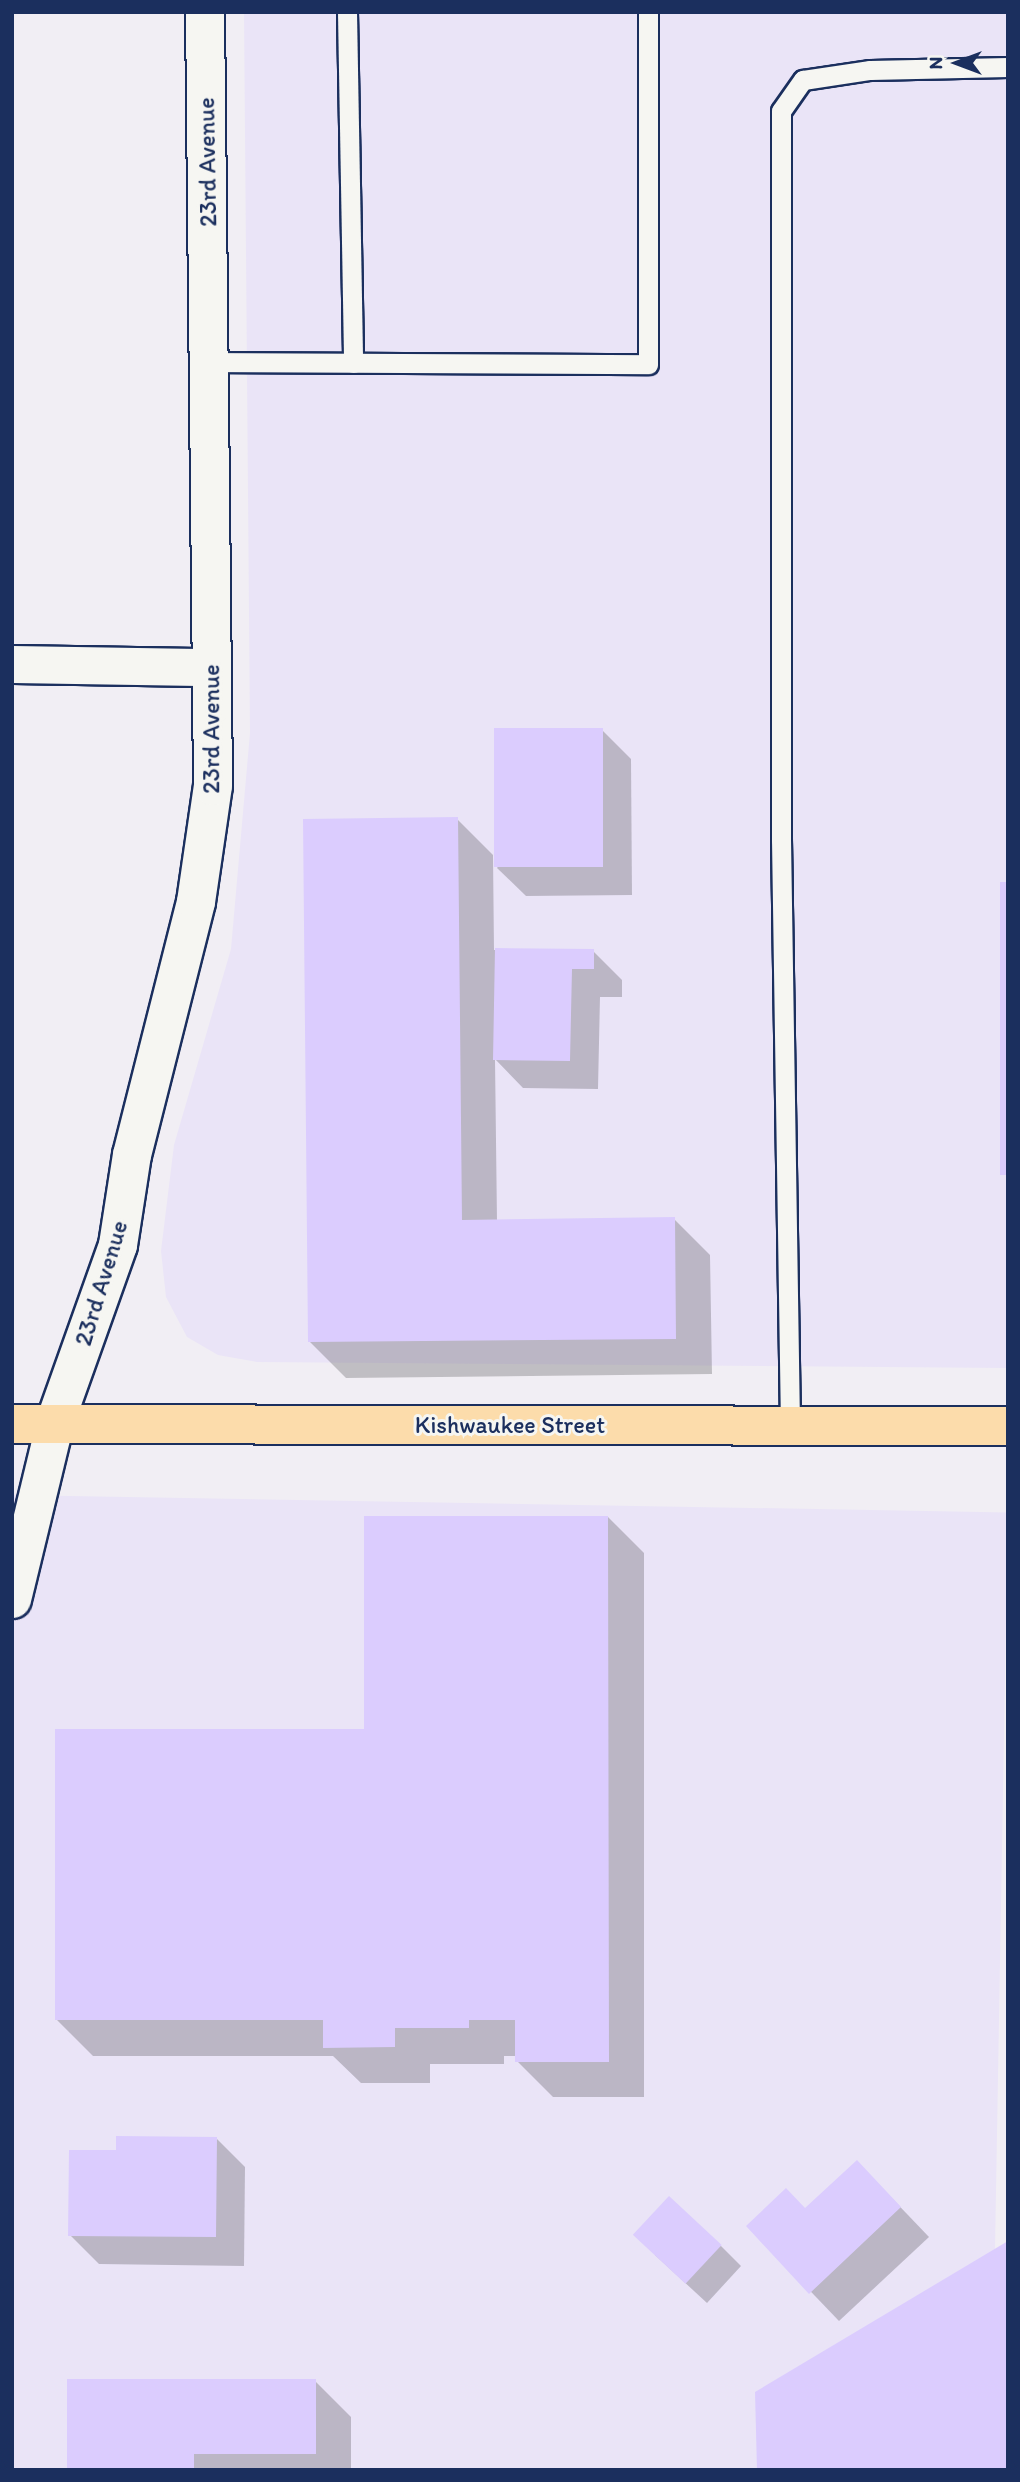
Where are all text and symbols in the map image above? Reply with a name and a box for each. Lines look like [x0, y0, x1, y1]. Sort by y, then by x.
north arrow [922, 28, 992, 98]
text: N [924, 57, 947, 69]
street label: 23rd Avenue [191, 97, 223, 227]
street label: 23rd Avenue [197, 665, 225, 793]
street label: 23rd Avenue [68, 1217, 134, 1349]
street label: Kishwaukee Street [415, 1411, 605, 1439]

